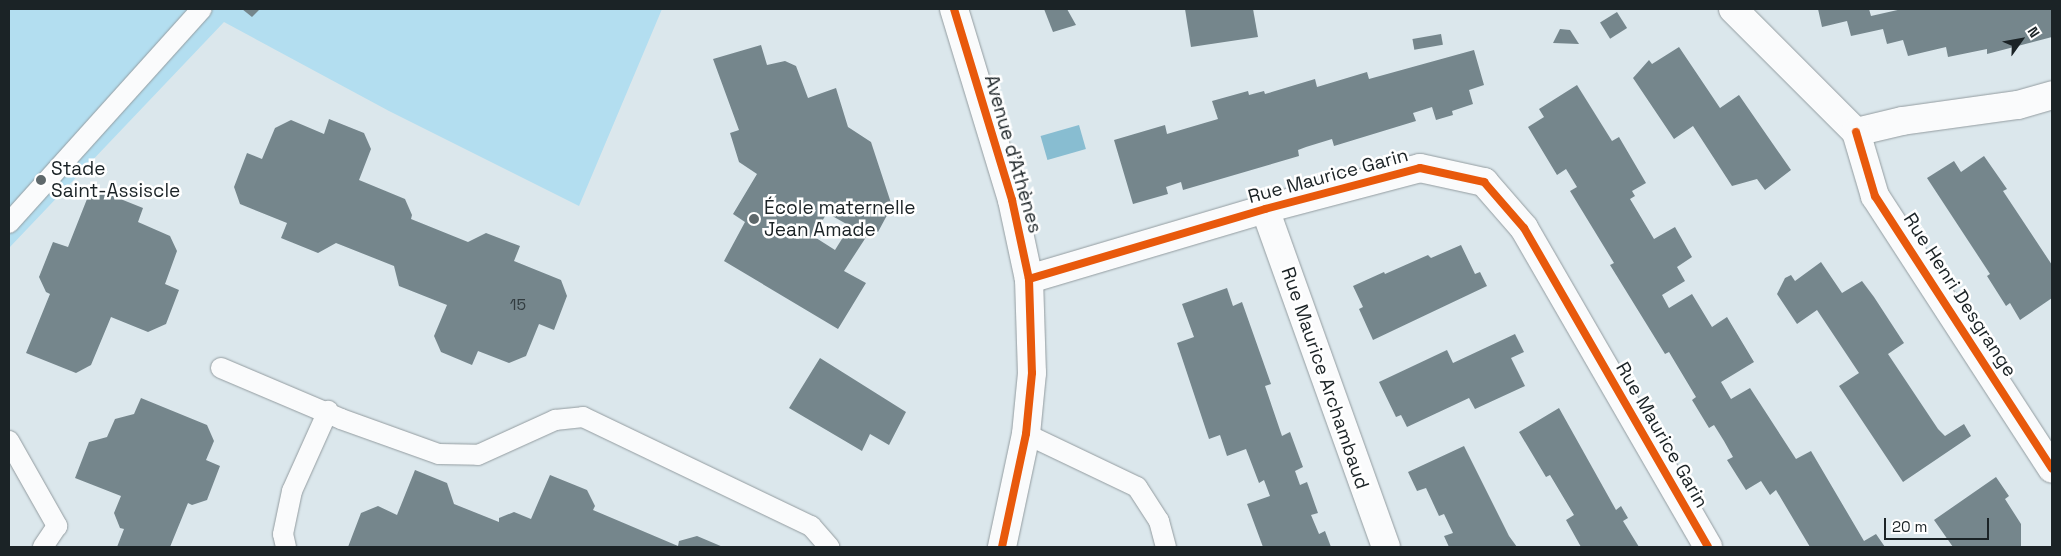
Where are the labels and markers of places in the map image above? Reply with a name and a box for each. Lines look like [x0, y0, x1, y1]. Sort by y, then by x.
place label: Stade Saint-Assiscle [51, 158, 180, 202]
marker: Stade Saint-Assiscle [35, 174, 47, 186]
place label: École maternelle Jean Amade [764, 197, 916, 241]
marker: École maternelle Jean Amade [748, 213, 760, 225]

